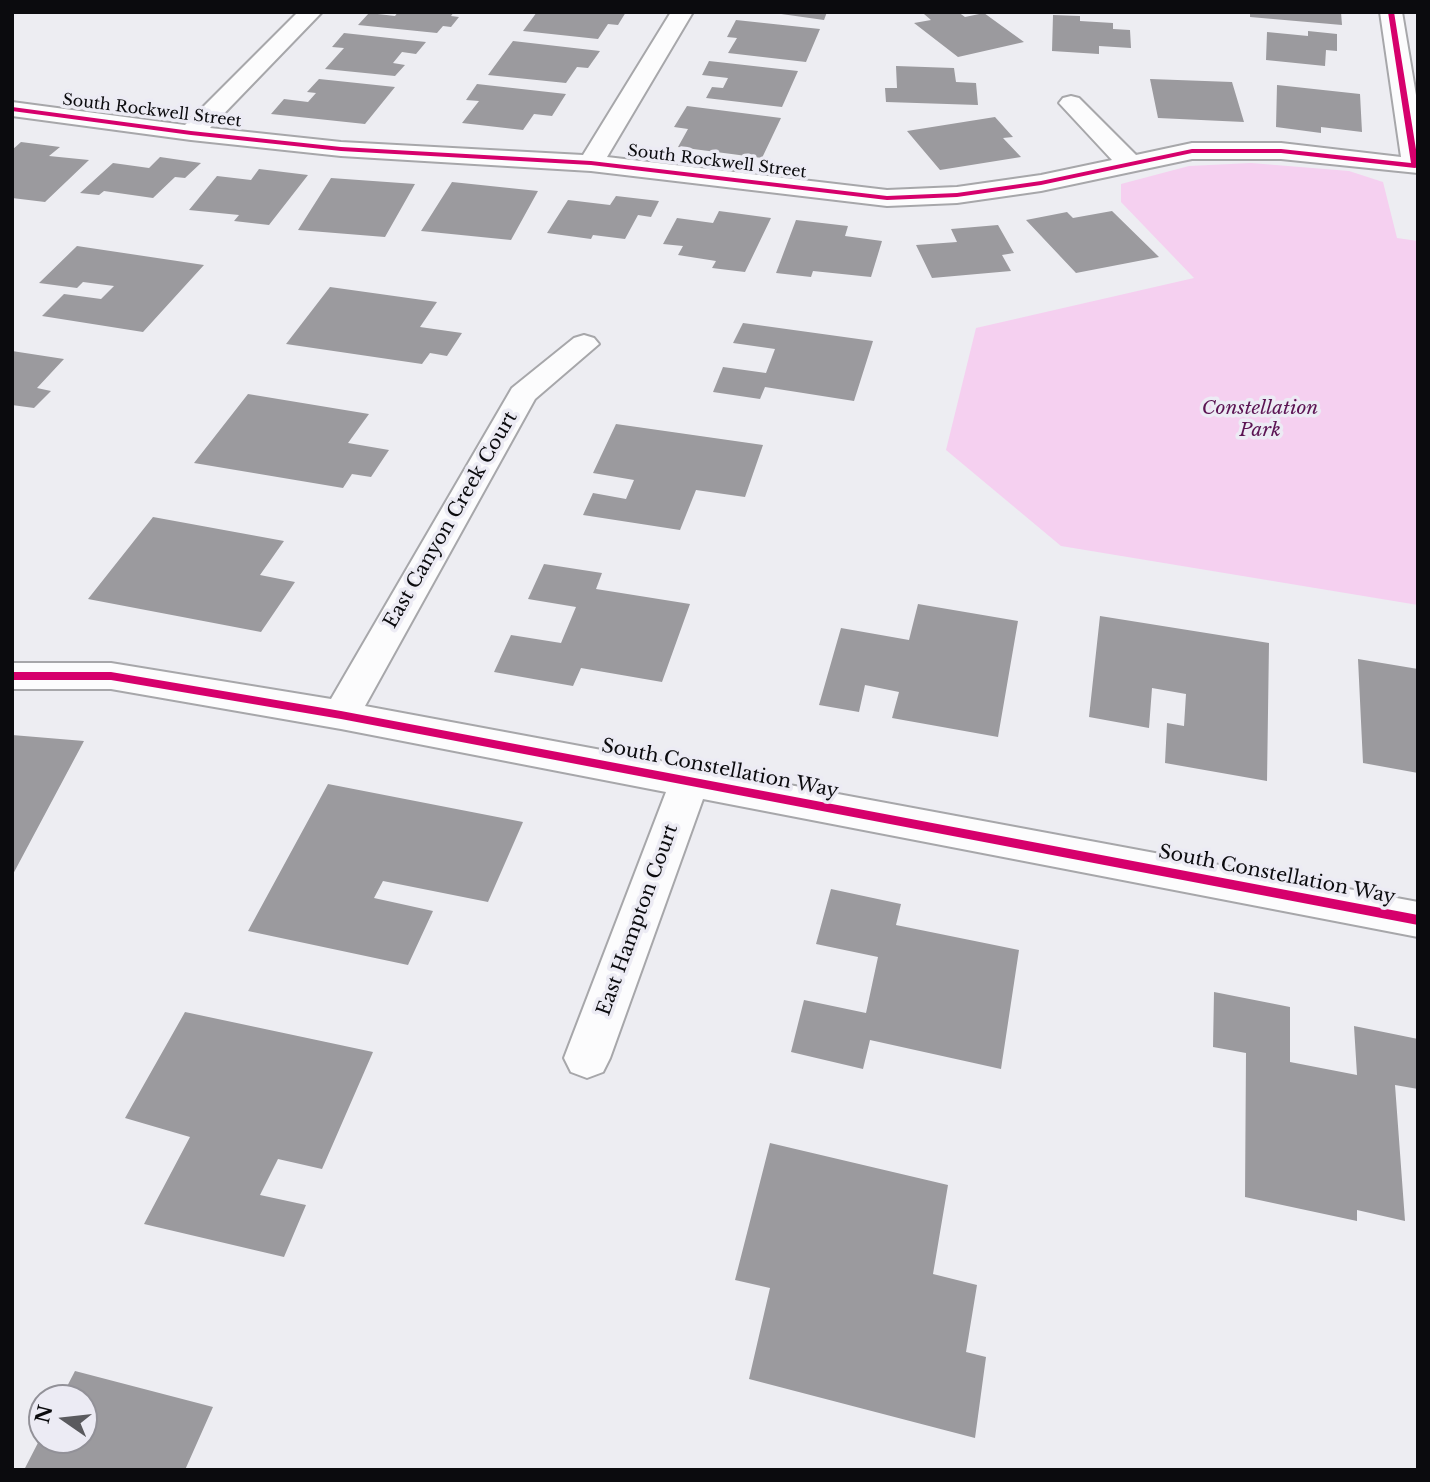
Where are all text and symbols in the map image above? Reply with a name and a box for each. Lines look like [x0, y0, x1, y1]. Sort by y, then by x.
street label: South Rockwell Street [61, 90, 243, 132]
street label: South Rockwell Street [626, 141, 808, 183]
park label: Constellation Park [1202, 398, 1318, 442]
street label: East Canyon Creek Court [380, 408, 522, 632]
street label: South Constellation Way [600, 735, 840, 803]
street label: East Hampton Court [593, 821, 683, 1019]
street label: South Constellation Way [1157, 841, 1397, 909]
north arrow [28, 1384, 98, 1454]
text: N [31, 1403, 57, 1426]

